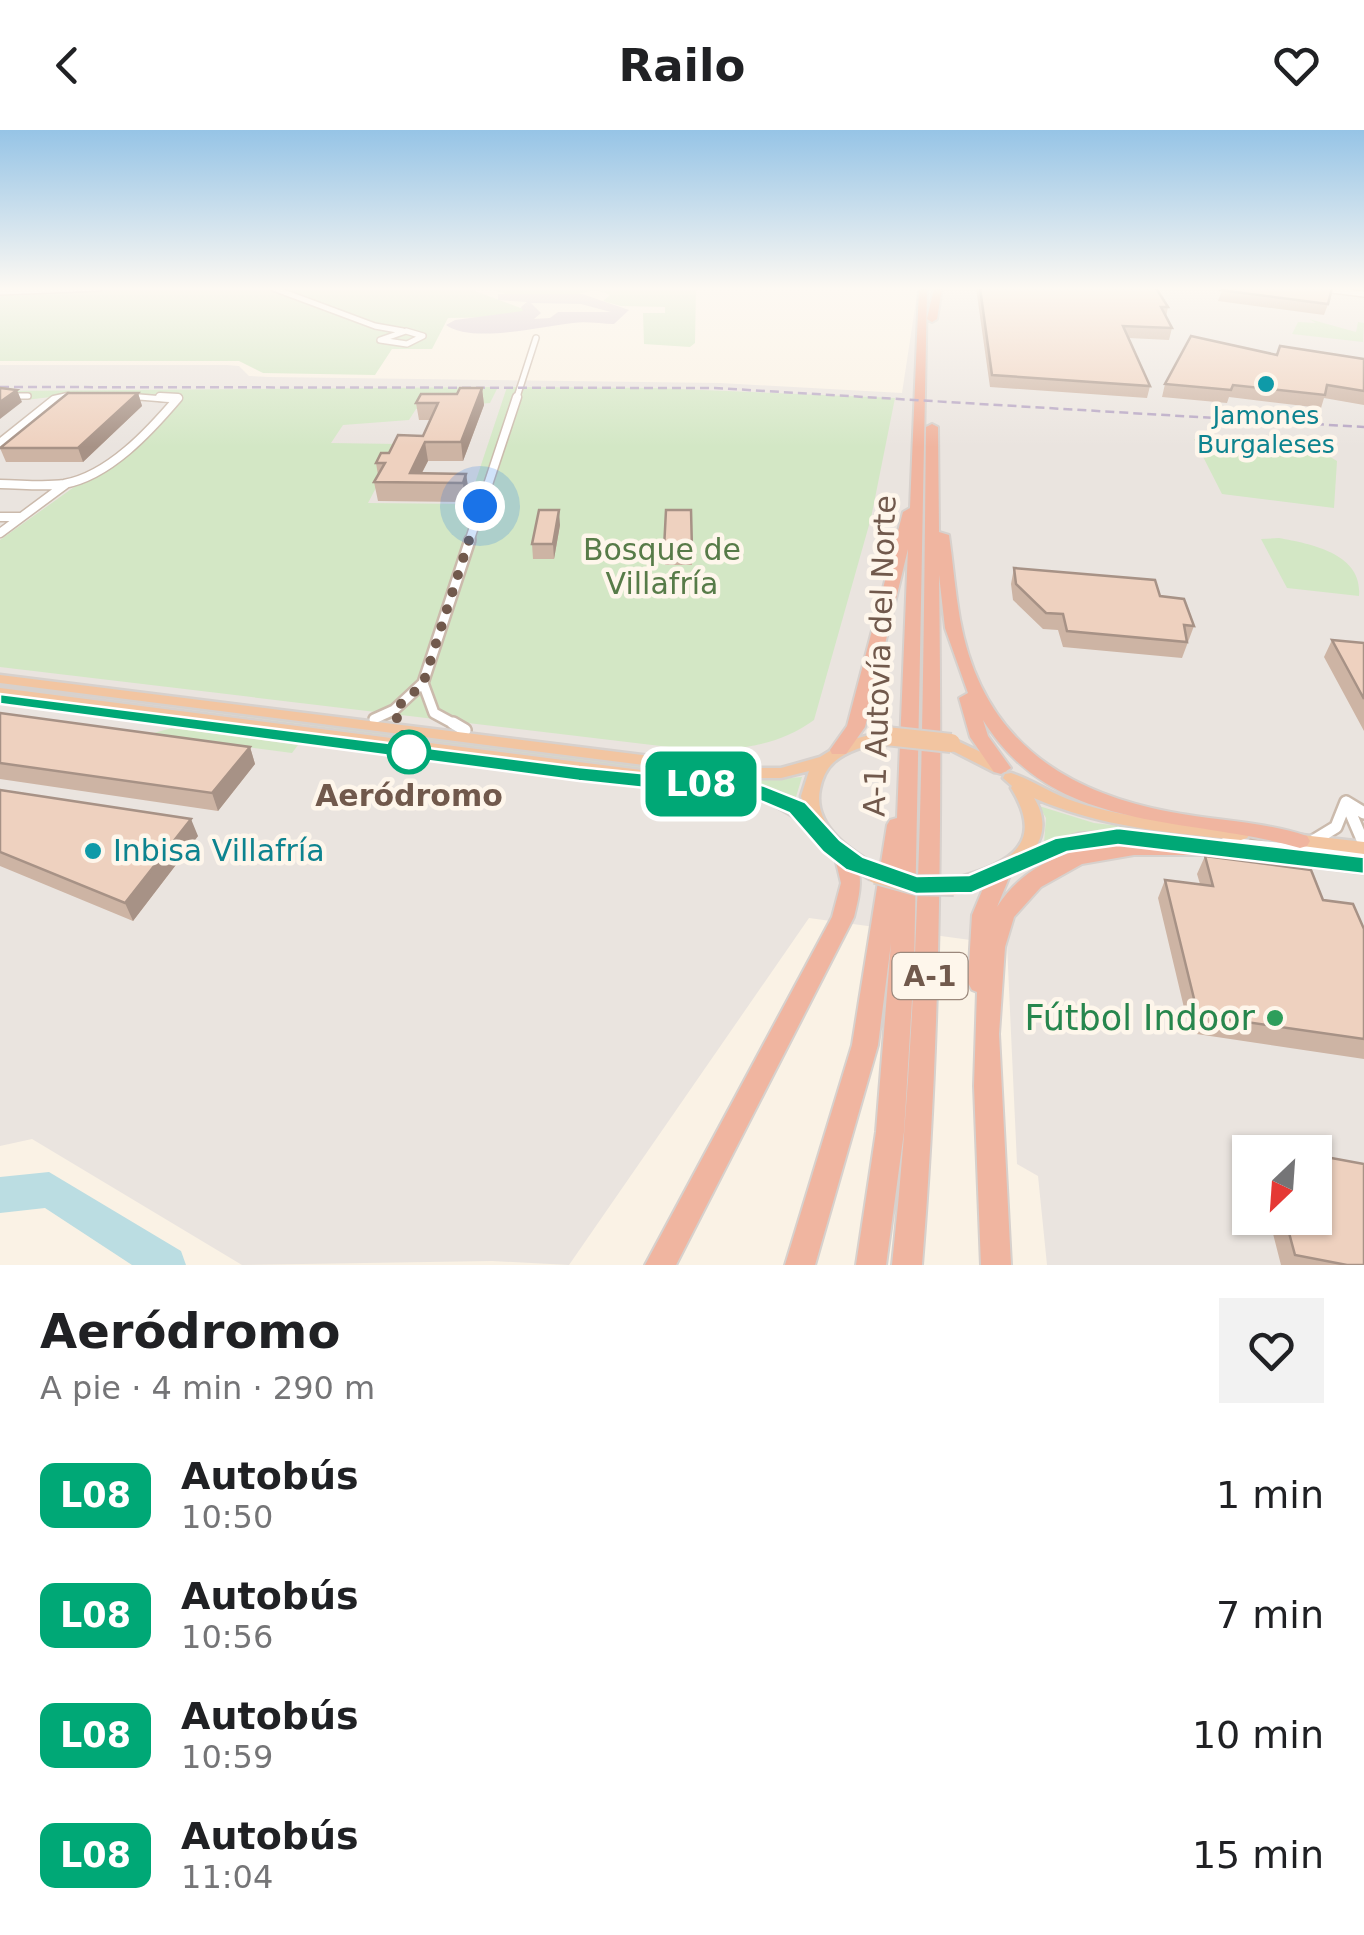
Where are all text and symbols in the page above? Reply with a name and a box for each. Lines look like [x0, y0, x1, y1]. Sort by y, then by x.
icon: back [40, 38, 95, 93]
icon: heart [1269, 38, 1324, 93]
text: Railo [619, 39, 745, 92]
marker: Jamones Burgaleses [1255, 373, 1277, 395]
place label: Jamones Burgaleses [1197, 401, 1335, 459]
your location [455, 481, 505, 531]
street label: A-1 Autovía del Norte [856, 495, 903, 817]
park label: Bosque de Villafría [583, 532, 741, 601]
marker: Aeródromo [388, 731, 430, 773]
line badge: L08 [644, 752, 758, 816]
text: L08 [665, 764, 737, 804]
place label: Aeródromo [315, 778, 503, 813]
place label: Inbisa Villafría [113, 833, 325, 868]
marker: Inbisa Villafría [82, 840, 104, 862]
road number: A-1 [892, 953, 968, 999]
place label: Fútbol Indoor [1024, 998, 1256, 1038]
marker: Fútbol Indoor [1264, 1007, 1286, 1029]
north arrow [1232, 1135, 1332, 1235]
map controls [1232, 1135, 1332, 1235]
button: heart [1219, 1298, 1324, 1403]
text: Aeródromo [40, 1303, 340, 1359]
text: A pie · 4 min · 290 m [40, 1369, 375, 1407]
text: Autobús [181, 1454, 359, 1498]
text: 1 min [1216, 1473, 1324, 1517]
text: L08 [60, 1475, 131, 1515]
text: 10:50 [181, 1498, 273, 1536]
text: Autobús [181, 1574, 359, 1618]
text: 7 min [1216, 1593, 1324, 1637]
text: L08 [60, 1595, 131, 1635]
text: 10:56 [181, 1618, 273, 1656]
text: Autobús [181, 1694, 359, 1738]
text: 10 min [1192, 1713, 1324, 1757]
text: L08 [60, 1715, 131, 1755]
text: 10:59 [181, 1738, 273, 1776]
text: Autobús [181, 1814, 359, 1858]
text: 15 min [1192, 1833, 1324, 1877]
text: L08 [60, 1835, 131, 1875]
text: 11:04 [181, 1858, 273, 1896]

